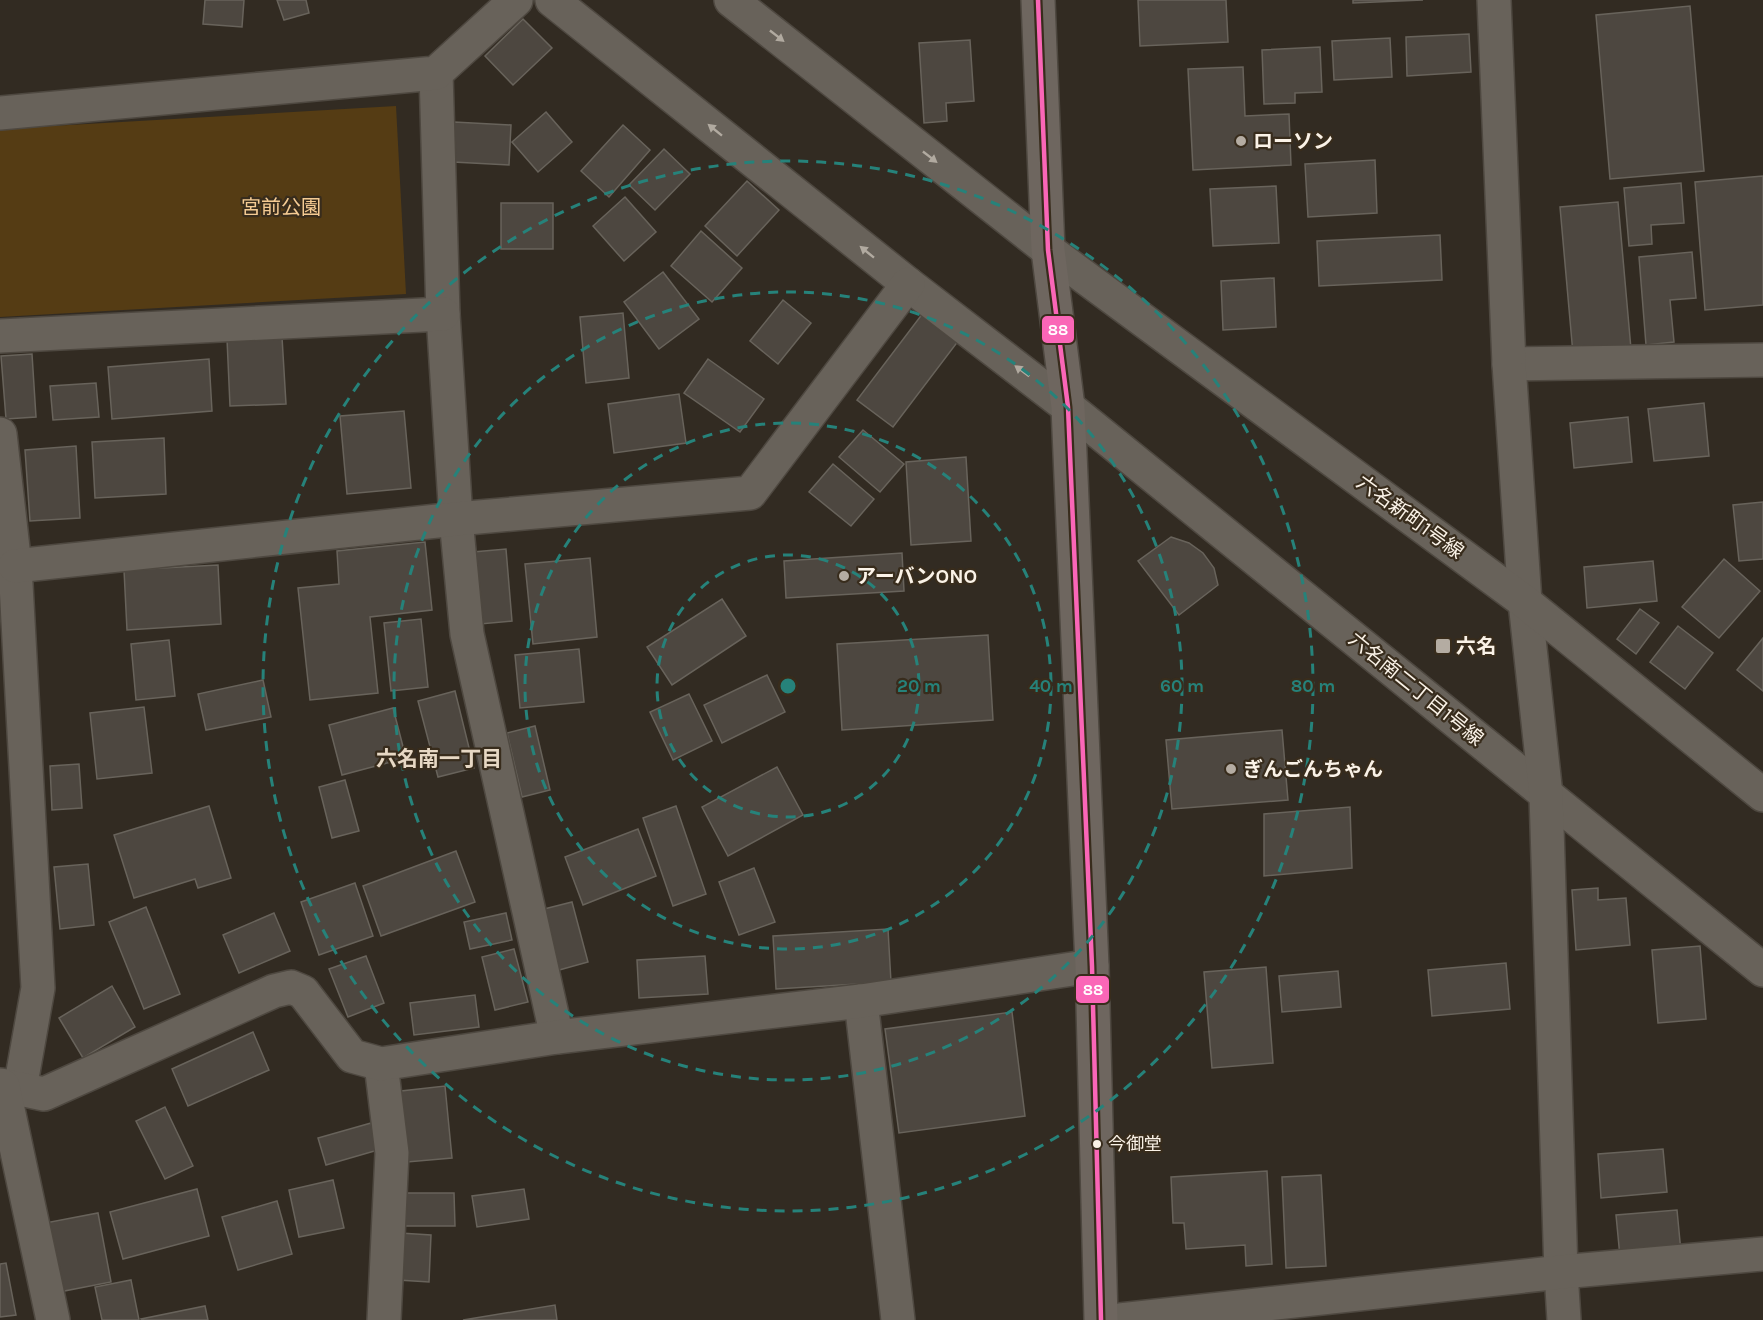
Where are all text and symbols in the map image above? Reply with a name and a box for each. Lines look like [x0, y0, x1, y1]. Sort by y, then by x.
one-way arrow [770, 30, 785, 42]
one-way arrow [707, 124, 723, 137]
place label: ローソン [1253, 130, 1333, 153]
marker: ローソン [1234, 134, 1248, 148]
one-way arrow [923, 151, 938, 163]
park label: 宮前公園 [241, 196, 321, 219]
one-way arrow [860, 246, 875, 259]
line badge: 88 [1041, 315, 1075, 344]
text: 88 [1048, 320, 1068, 339]
one-way arrow [1014, 366, 1029, 378]
street label: 六名新町1号線 [1352, 470, 1468, 564]
place label: アーバンONO [856, 565, 977, 588]
marker: アーバンONO [837, 569, 851, 583]
street label: 六名南二丁目1号線 [1344, 628, 1488, 750]
place label: 六名 [1456, 635, 1496, 658]
marker: 六名 [1434, 637, 1452, 655]
text: 20 m [897, 675, 941, 697]
text: 40 m [1029, 675, 1073, 697]
text: 60 m [1160, 675, 1204, 697]
text: 80 m [1291, 675, 1335, 697]
centre of rings [778, 676, 798, 696]
district label: 六名南一丁目 [376, 747, 502, 771]
place label: ぎんごんちゃん [1243, 758, 1383, 781]
marker: ぎんごんちゃん [1224, 762, 1238, 776]
line badge: 88 [1075, 975, 1110, 1004]
text: 88 [1083, 980, 1103, 999]
place label: 今御堂 [1108, 1133, 1162, 1155]
marker: 今御堂 [1091, 1138, 1103, 1150]

